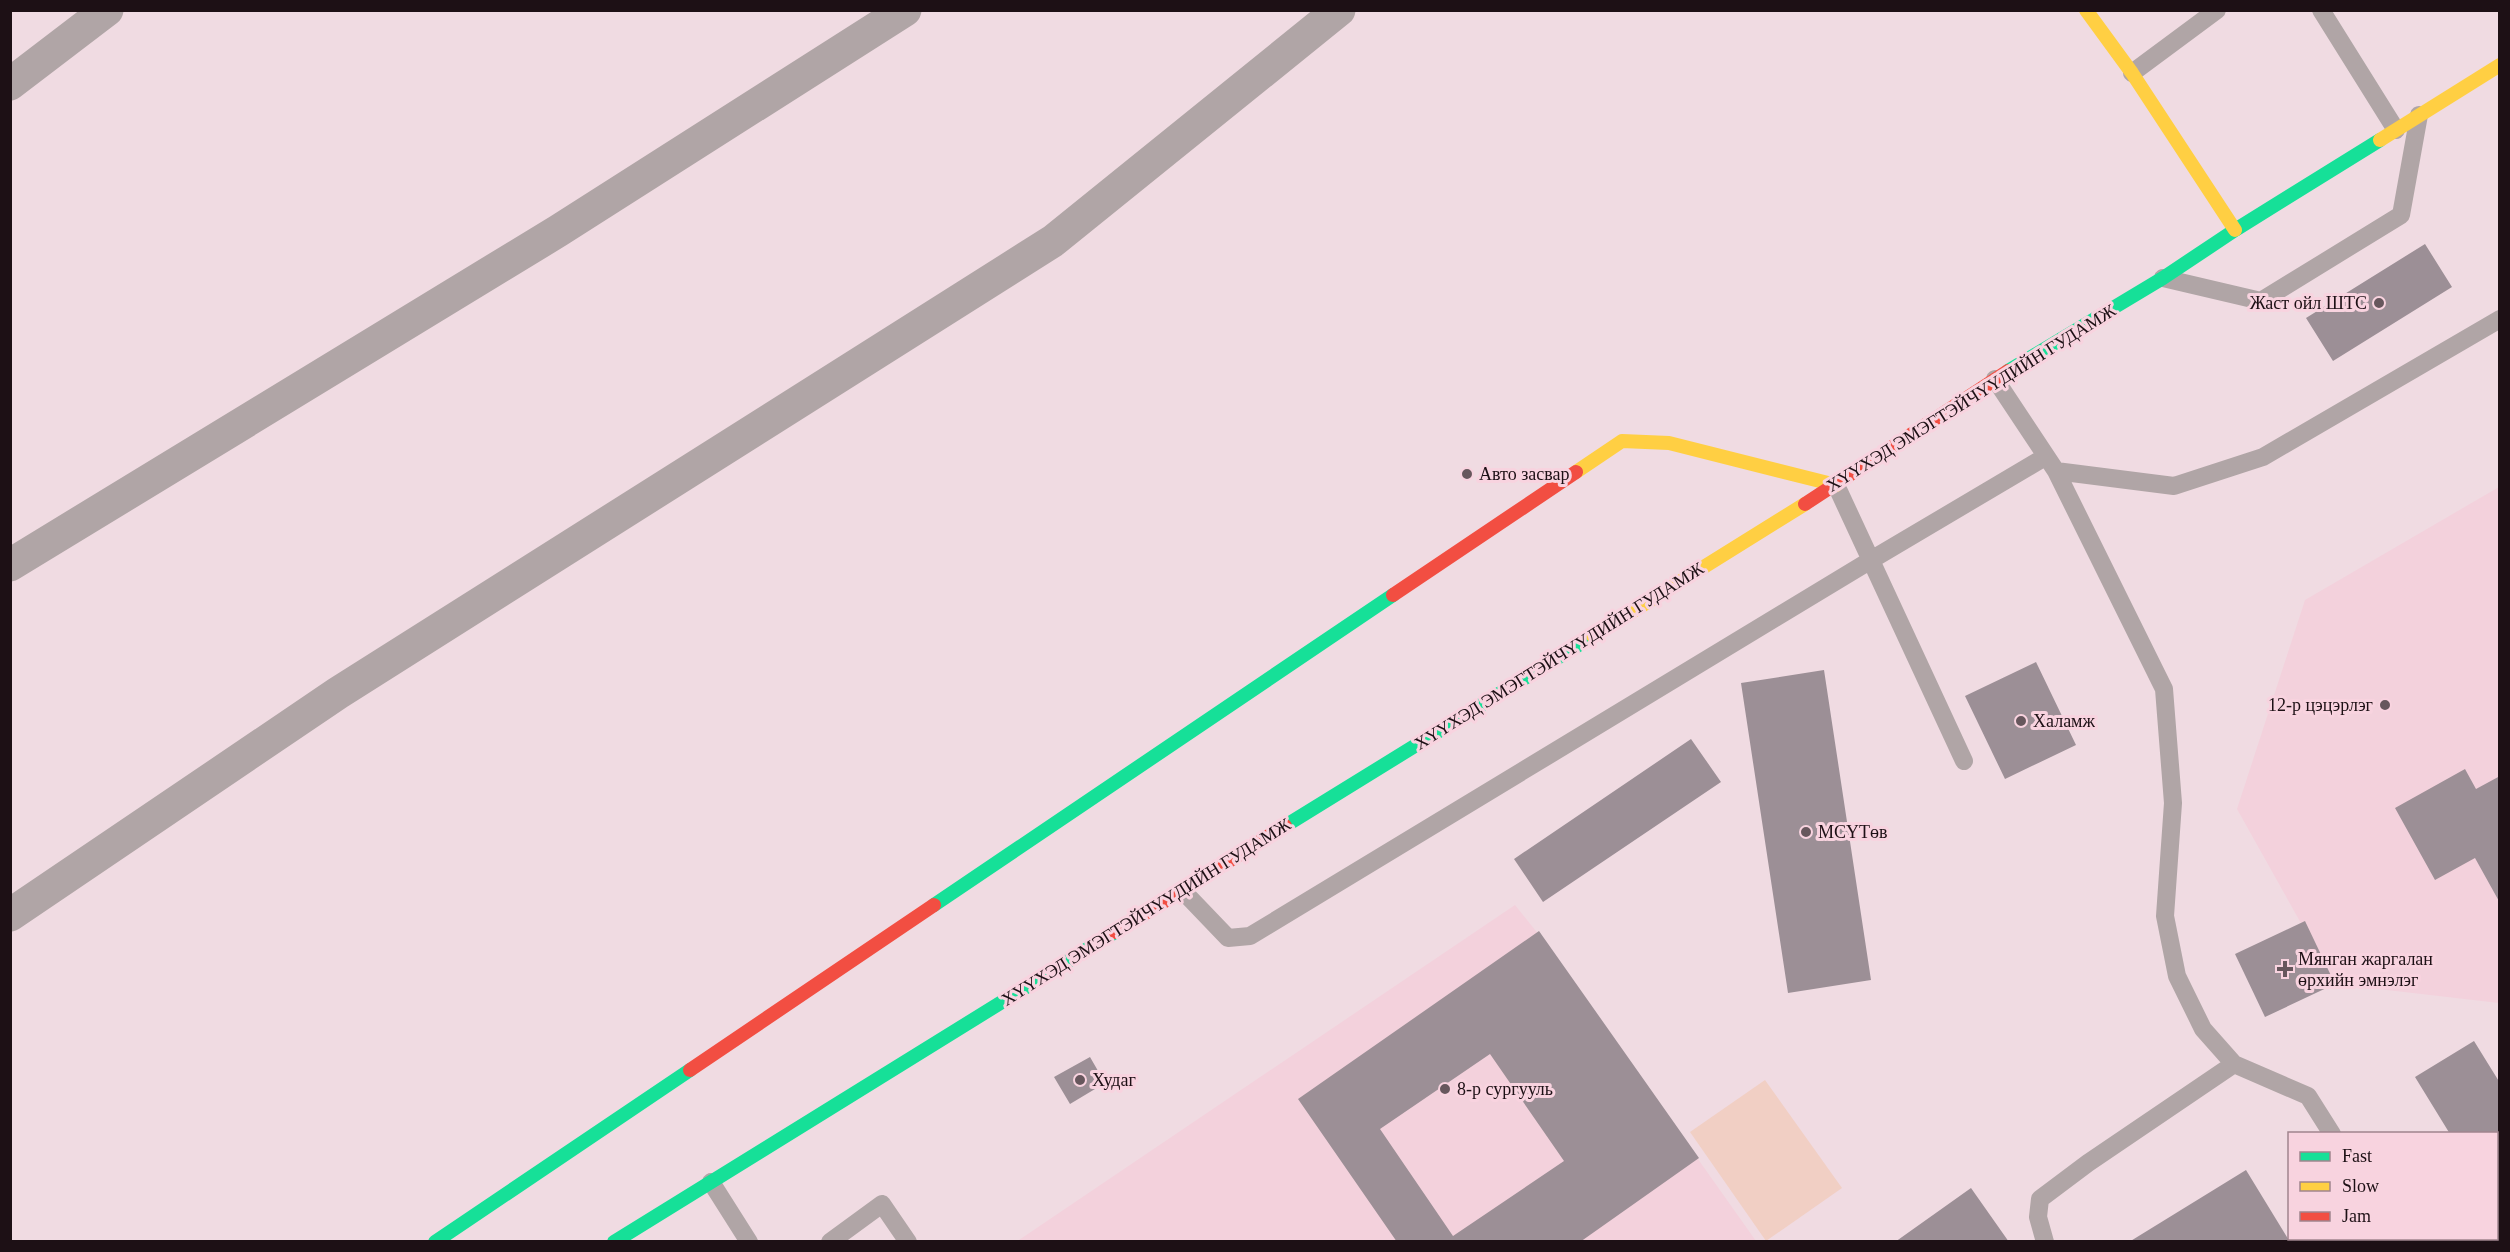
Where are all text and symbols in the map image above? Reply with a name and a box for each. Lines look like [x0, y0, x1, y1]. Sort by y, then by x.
place label: Жаст ойл ШТС [2250, 293, 2367, 313]
marker: Жаст ойл ШТС [2372, 296, 2386, 310]
street label: ХҮҮХЭД ЭМЭГТЭЙЧҮҮДИЙН ГУДАМЖ [1823, 300, 2120, 496]
place label: Авто засвар [1479, 464, 1570, 484]
marker: Авто засвар [1460, 467, 1474, 481]
street label: ХҮҮХЭД ЭМЭГТЭЙЧҮҮДИЙН ГУДАМЖ [1411, 558, 1708, 754]
place label: 12-р цэцэрлэг [2268, 695, 2373, 715]
marker: 12-р цэцэрлэг [2378, 698, 2392, 712]
place label: Халамж [2033, 711, 2096, 731]
marker: Халамж [2014, 714, 2028, 728]
street label: ХҮҮХЭД ЭМЭГТЭЙЧҮҮДИЙН ГУДАМЖ [998, 814, 1295, 1010]
place label: МСҮТөв [1818, 822, 1888, 842]
marker: МСҮТөв [1799, 825, 1813, 839]
place label: Мянган жаргалан өрхийн эмнэлэг [2298, 949, 2433, 990]
marker: Мянган жаргалан өрхийн эмнэлэг [2276, 960, 2294, 978]
place label: Худаг [1092, 1070, 1136, 1090]
marker: Худаг [1073, 1073, 1087, 1087]
place label: 8-р сургууль [1457, 1079, 1553, 1099]
marker: 8-р сургууль [1438, 1082, 1452, 1096]
legend [2288, 1132, 2498, 1240]
text: Fast [2342, 1146, 2372, 1166]
text: Slow [2342, 1176, 2379, 1196]
text: Jam [2342, 1206, 2371, 1226]

